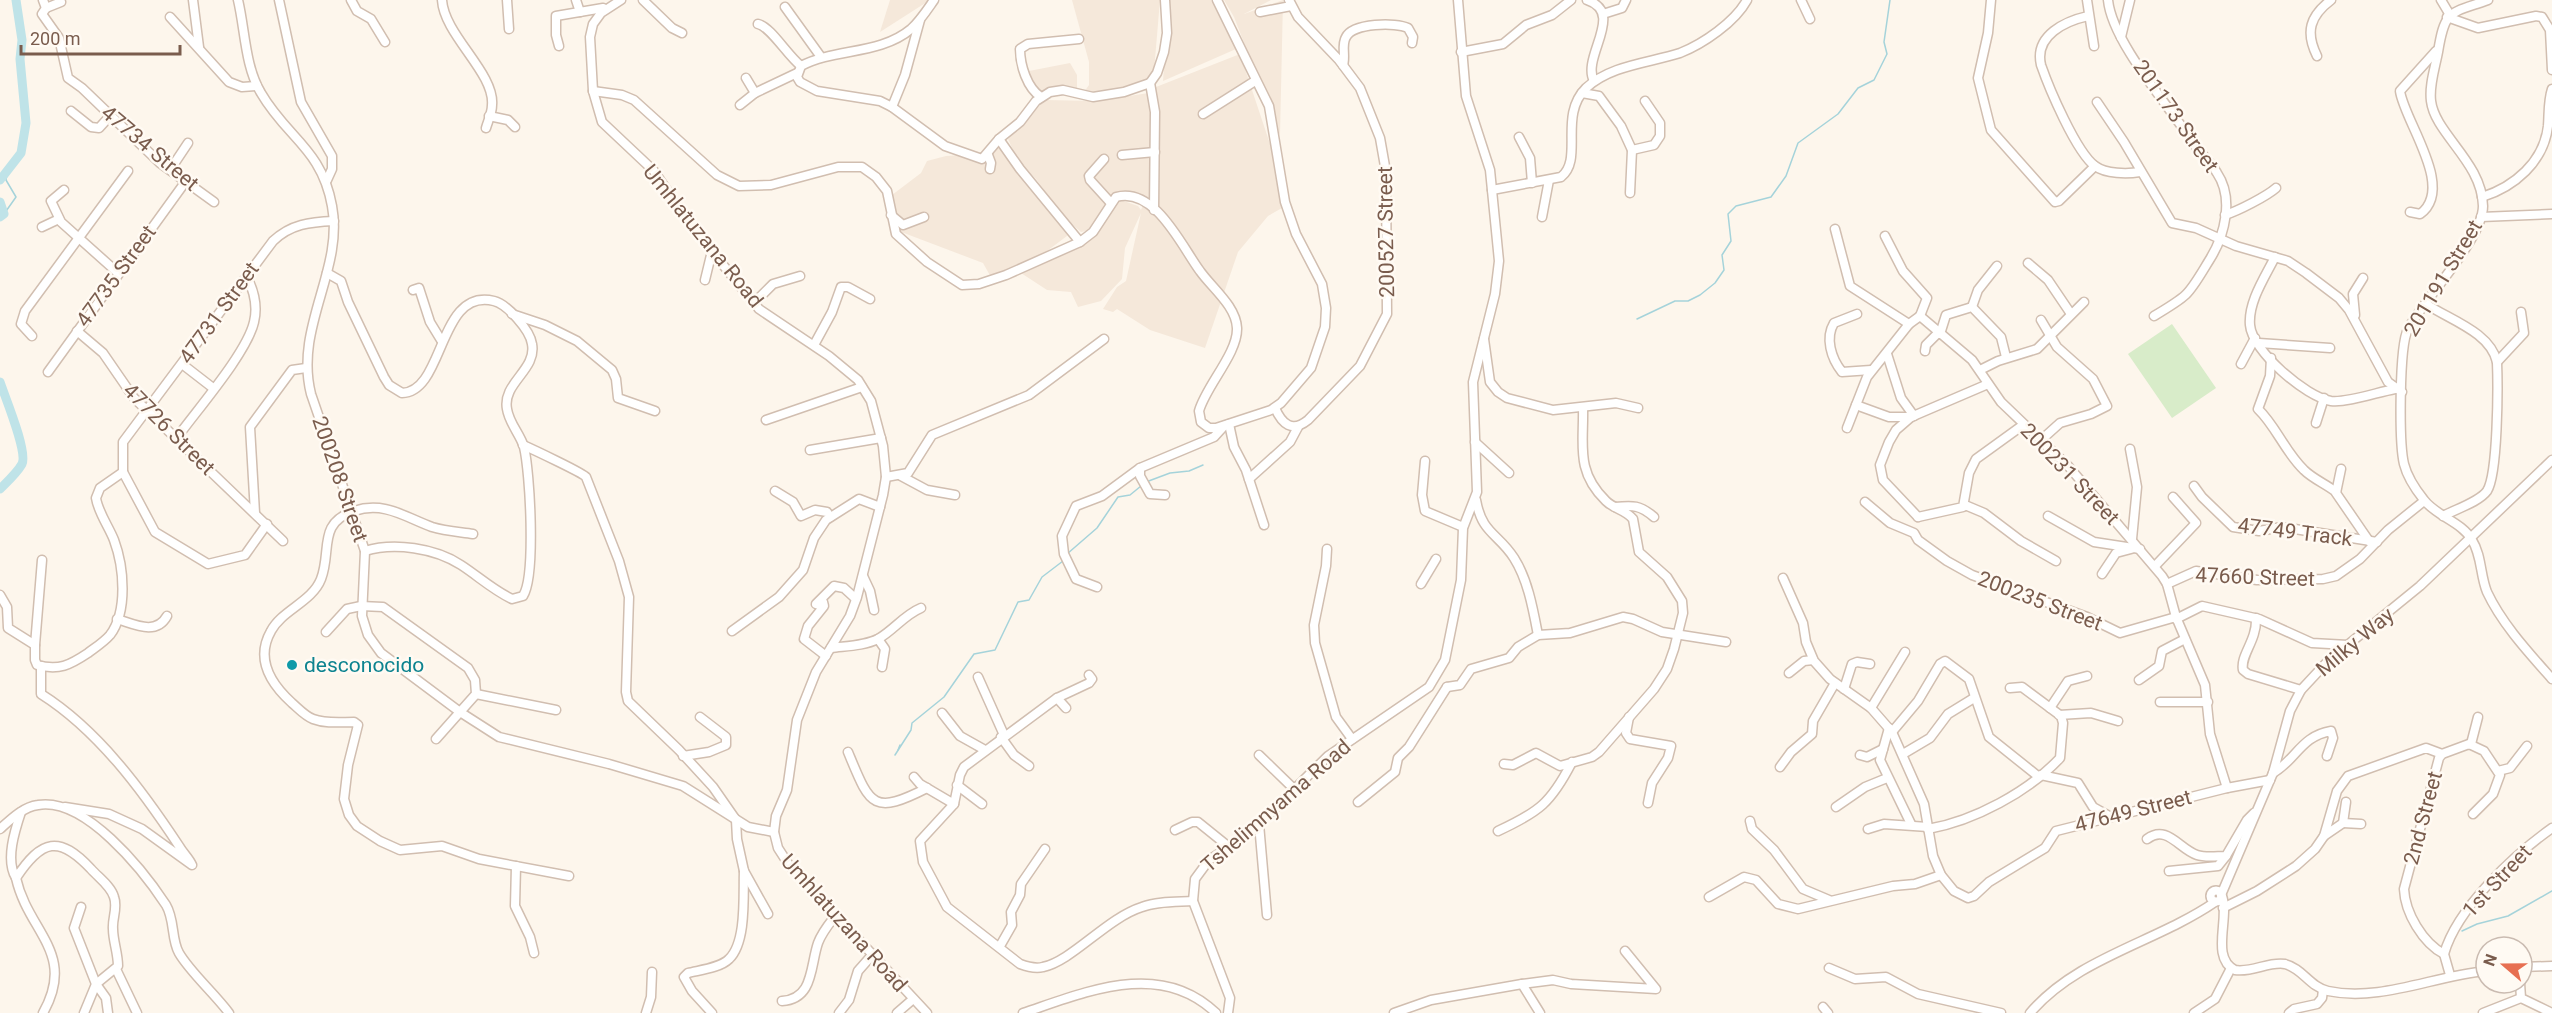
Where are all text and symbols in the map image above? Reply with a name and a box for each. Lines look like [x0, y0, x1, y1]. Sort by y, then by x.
scale bar [21, 18, 180, 56]
text: 200 m [30, 28, 81, 49]
street label: 201173 Street [2128, 55, 2224, 177]
street label: 47734 Street [96, 100, 204, 196]
street label: Umhlatuzana Road [638, 160, 768, 312]
street label: 200527 Street [1373, 166, 1399, 298]
street label: 201191 Street [2399, 215, 2487, 341]
street label: 47735 Street [71, 220, 161, 331]
street label: 47731 Street [174, 257, 264, 368]
street label: 47726 Street [118, 378, 220, 480]
street label: 200208 Street [307, 413, 373, 545]
street label: 200231 Street [2016, 418, 2124, 530]
street label: 47749 Track [2236, 513, 2354, 551]
street label: 47660 Street [2195, 563, 2315, 591]
street label: 200235 Street [1974, 566, 2106, 636]
street label: Milky Way [2311, 603, 2399, 681]
place label: desconocido [304, 653, 424, 677]
marker: desconocido [285, 658, 299, 672]
street label: Tshelimnyama Road [1197, 735, 1355, 877]
street label: 2nd Street [2399, 768, 2447, 867]
street label: 47649 Street [2072, 785, 2194, 837]
street label: 1st Street [2457, 840, 2537, 922]
street label: Umhlatuzana Road [776, 849, 912, 997]
north arrow [2474, 935, 2534, 995]
text: N [2480, 951, 2501, 969]

